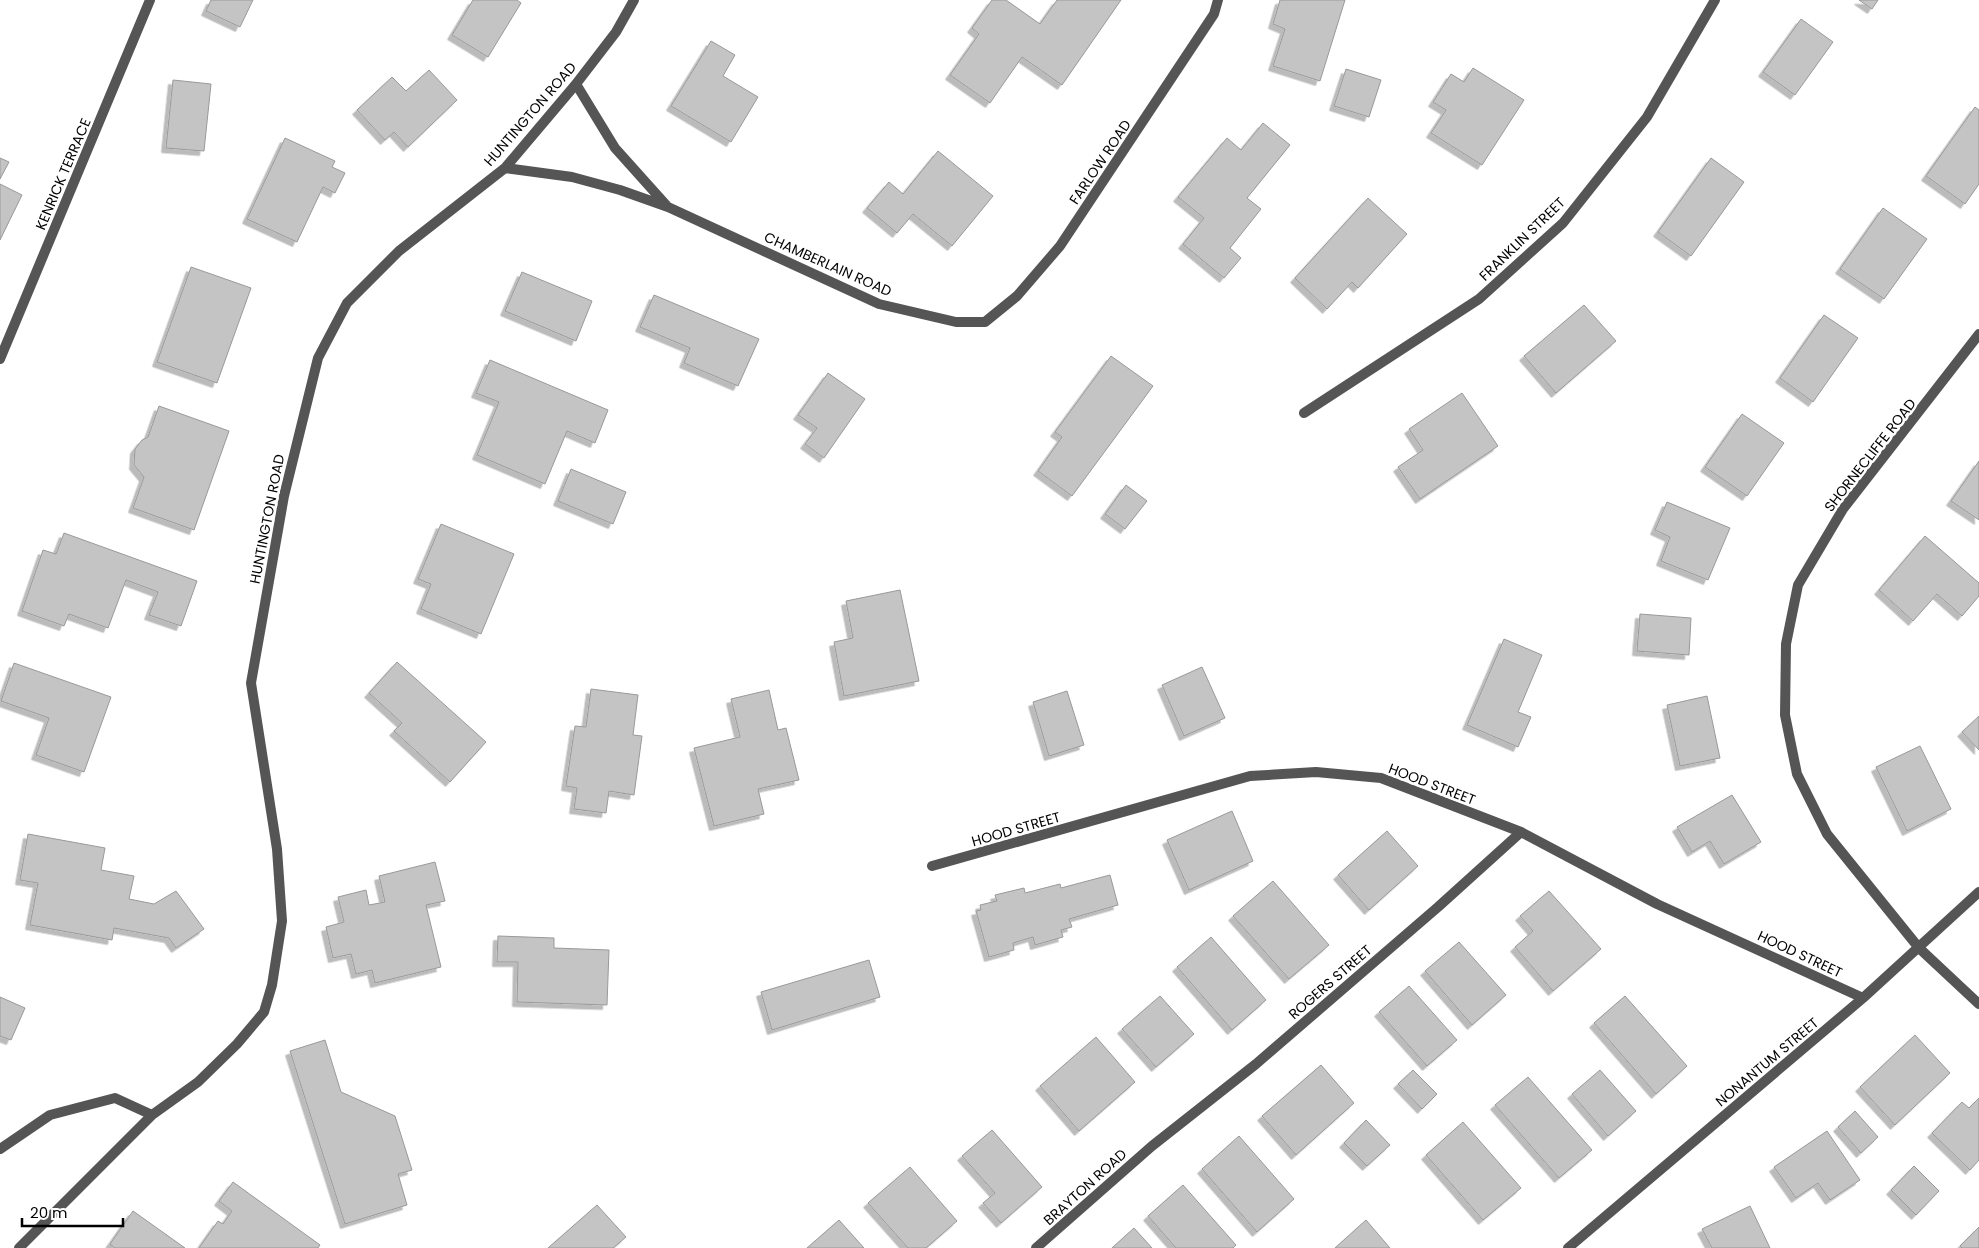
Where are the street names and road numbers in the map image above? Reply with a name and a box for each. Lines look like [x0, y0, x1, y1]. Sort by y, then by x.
street label: HUNTINGTON ROAD [479, 58, 581, 170]
street label: KENRICK TERRACE [30, 115, 96, 233]
street label: FARLOW ROAD [1064, 116, 1136, 208]
street label: FRANKLIN STREET [1475, 192, 1570, 285]
street label: CHAMBERLAIN ROAD [761, 227, 895, 301]
street label: SHORNECLIFFE ROAD [1819, 394, 1921, 516]
street label: HUNTINGTON ROAD [245, 452, 289, 586]
street label: HOOD STREET [1386, 758, 1479, 810]
street label: HOOD STREET [969, 807, 1063, 851]
street label: HOOD STREET [1754, 926, 1846, 983]
street label: ROGERS STREET [1284, 940, 1376, 1024]
street label: NONANTUM STREET [1711, 1013, 1823, 1111]
street label: BRAYTON ROAD [1039, 1144, 1131, 1230]

